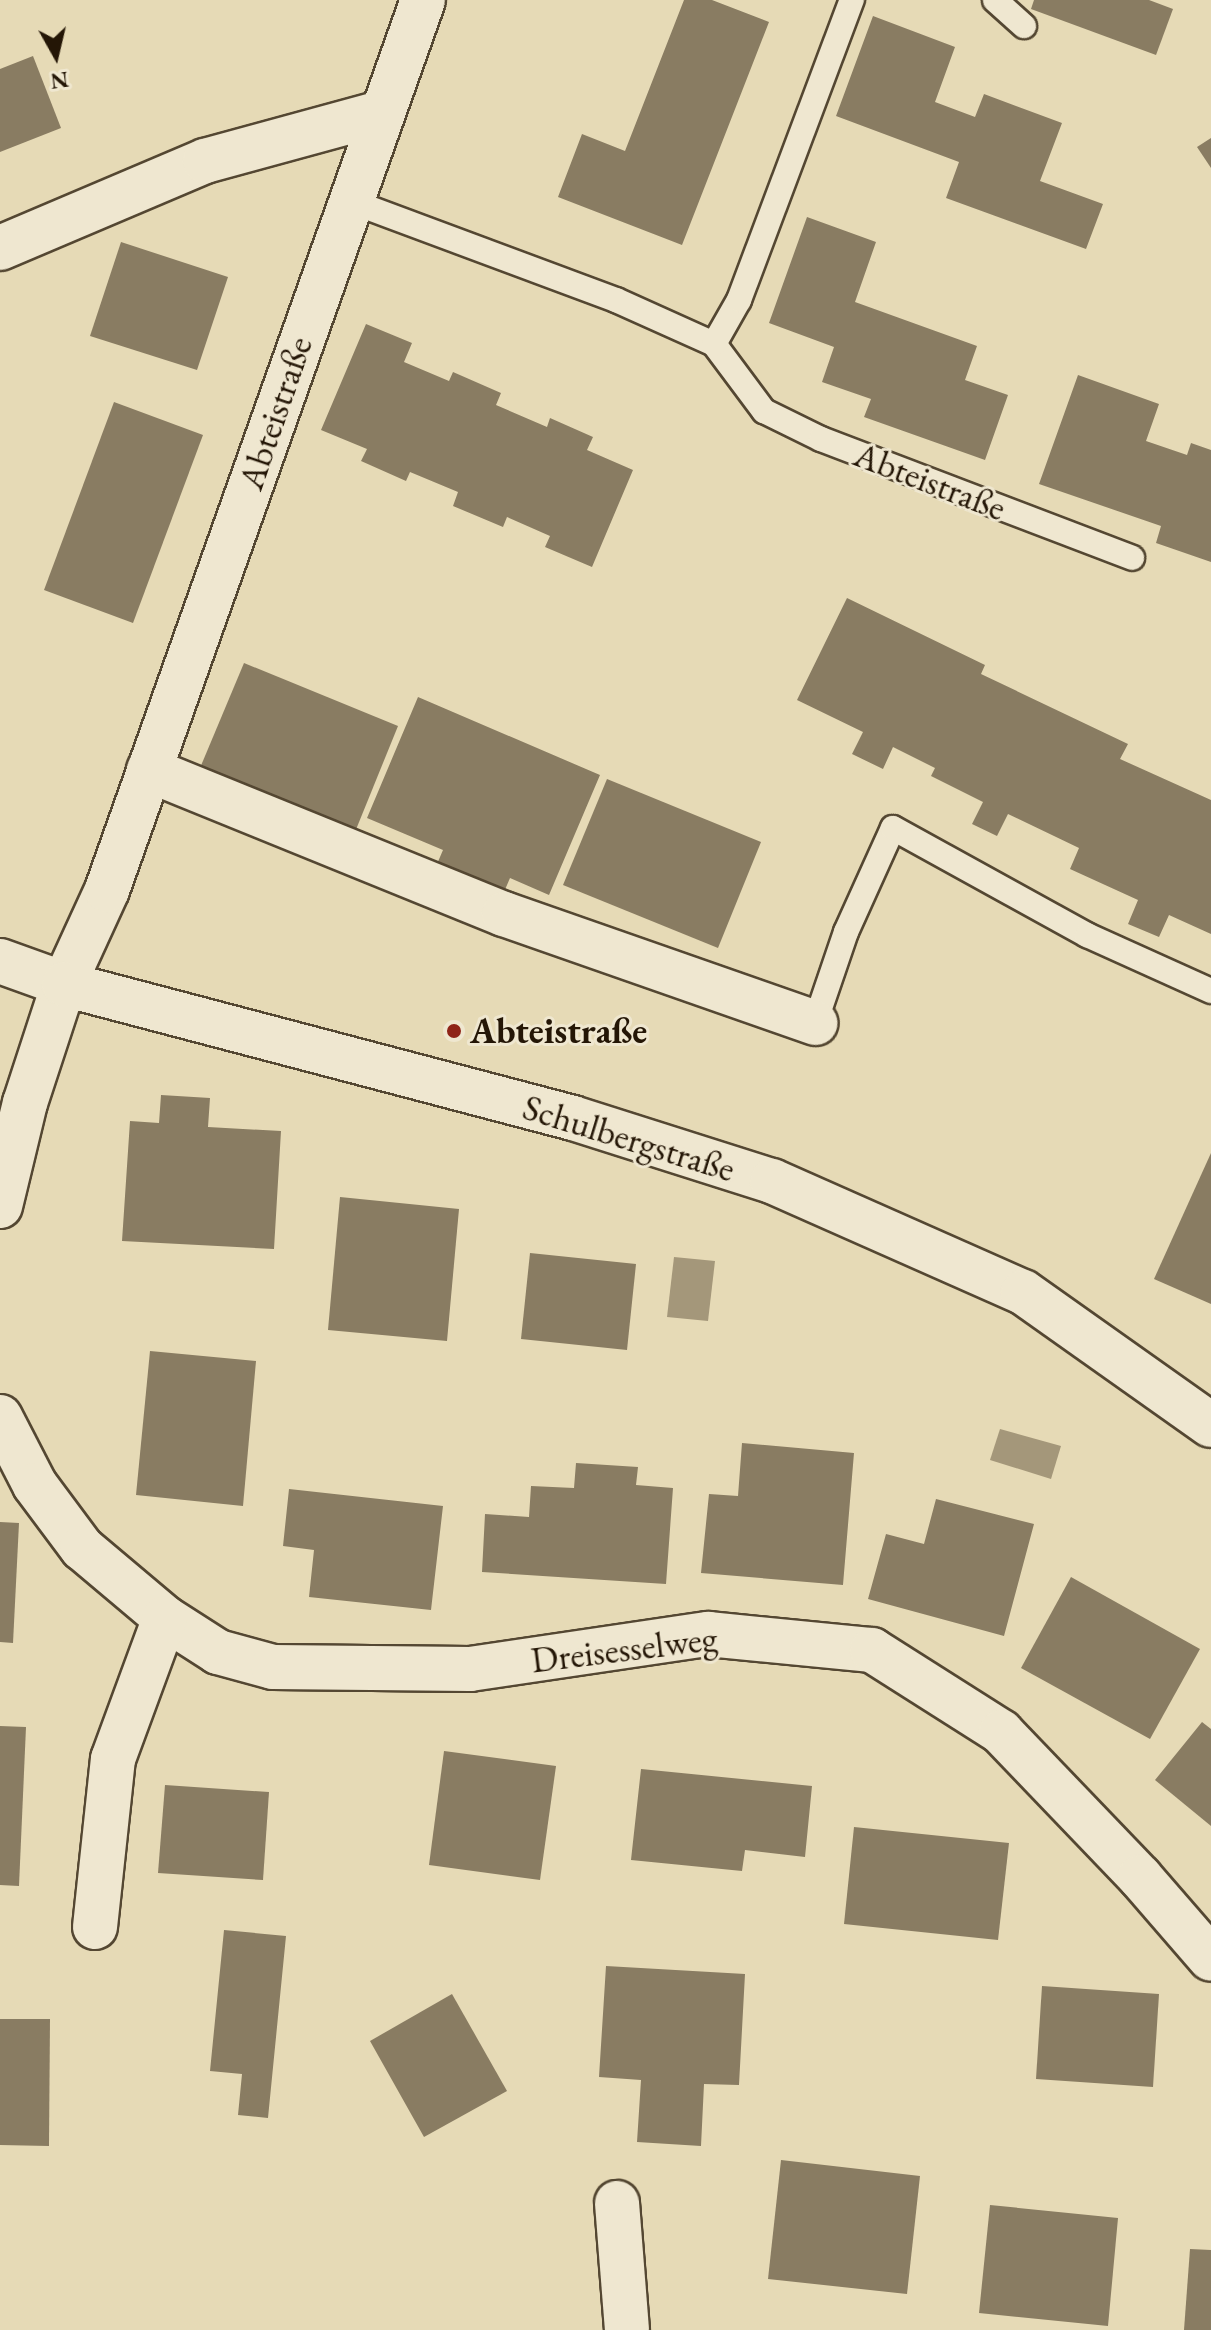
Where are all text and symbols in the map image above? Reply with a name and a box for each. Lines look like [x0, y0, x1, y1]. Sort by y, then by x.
north arrow [16, 16, 96, 96]
text: N [49, 65, 70, 96]
street label: Abteistraße [229, 331, 321, 495]
street label: Abteistraße [848, 432, 1012, 530]
place label: Abteistraße [470, 1009, 647, 1053]
marker: Abteistraße [445, 1022, 463, 1040]
street label: Schulbergstraße [518, 1085, 740, 1191]
street label: Dreisesselweg [529, 1616, 719, 1682]

